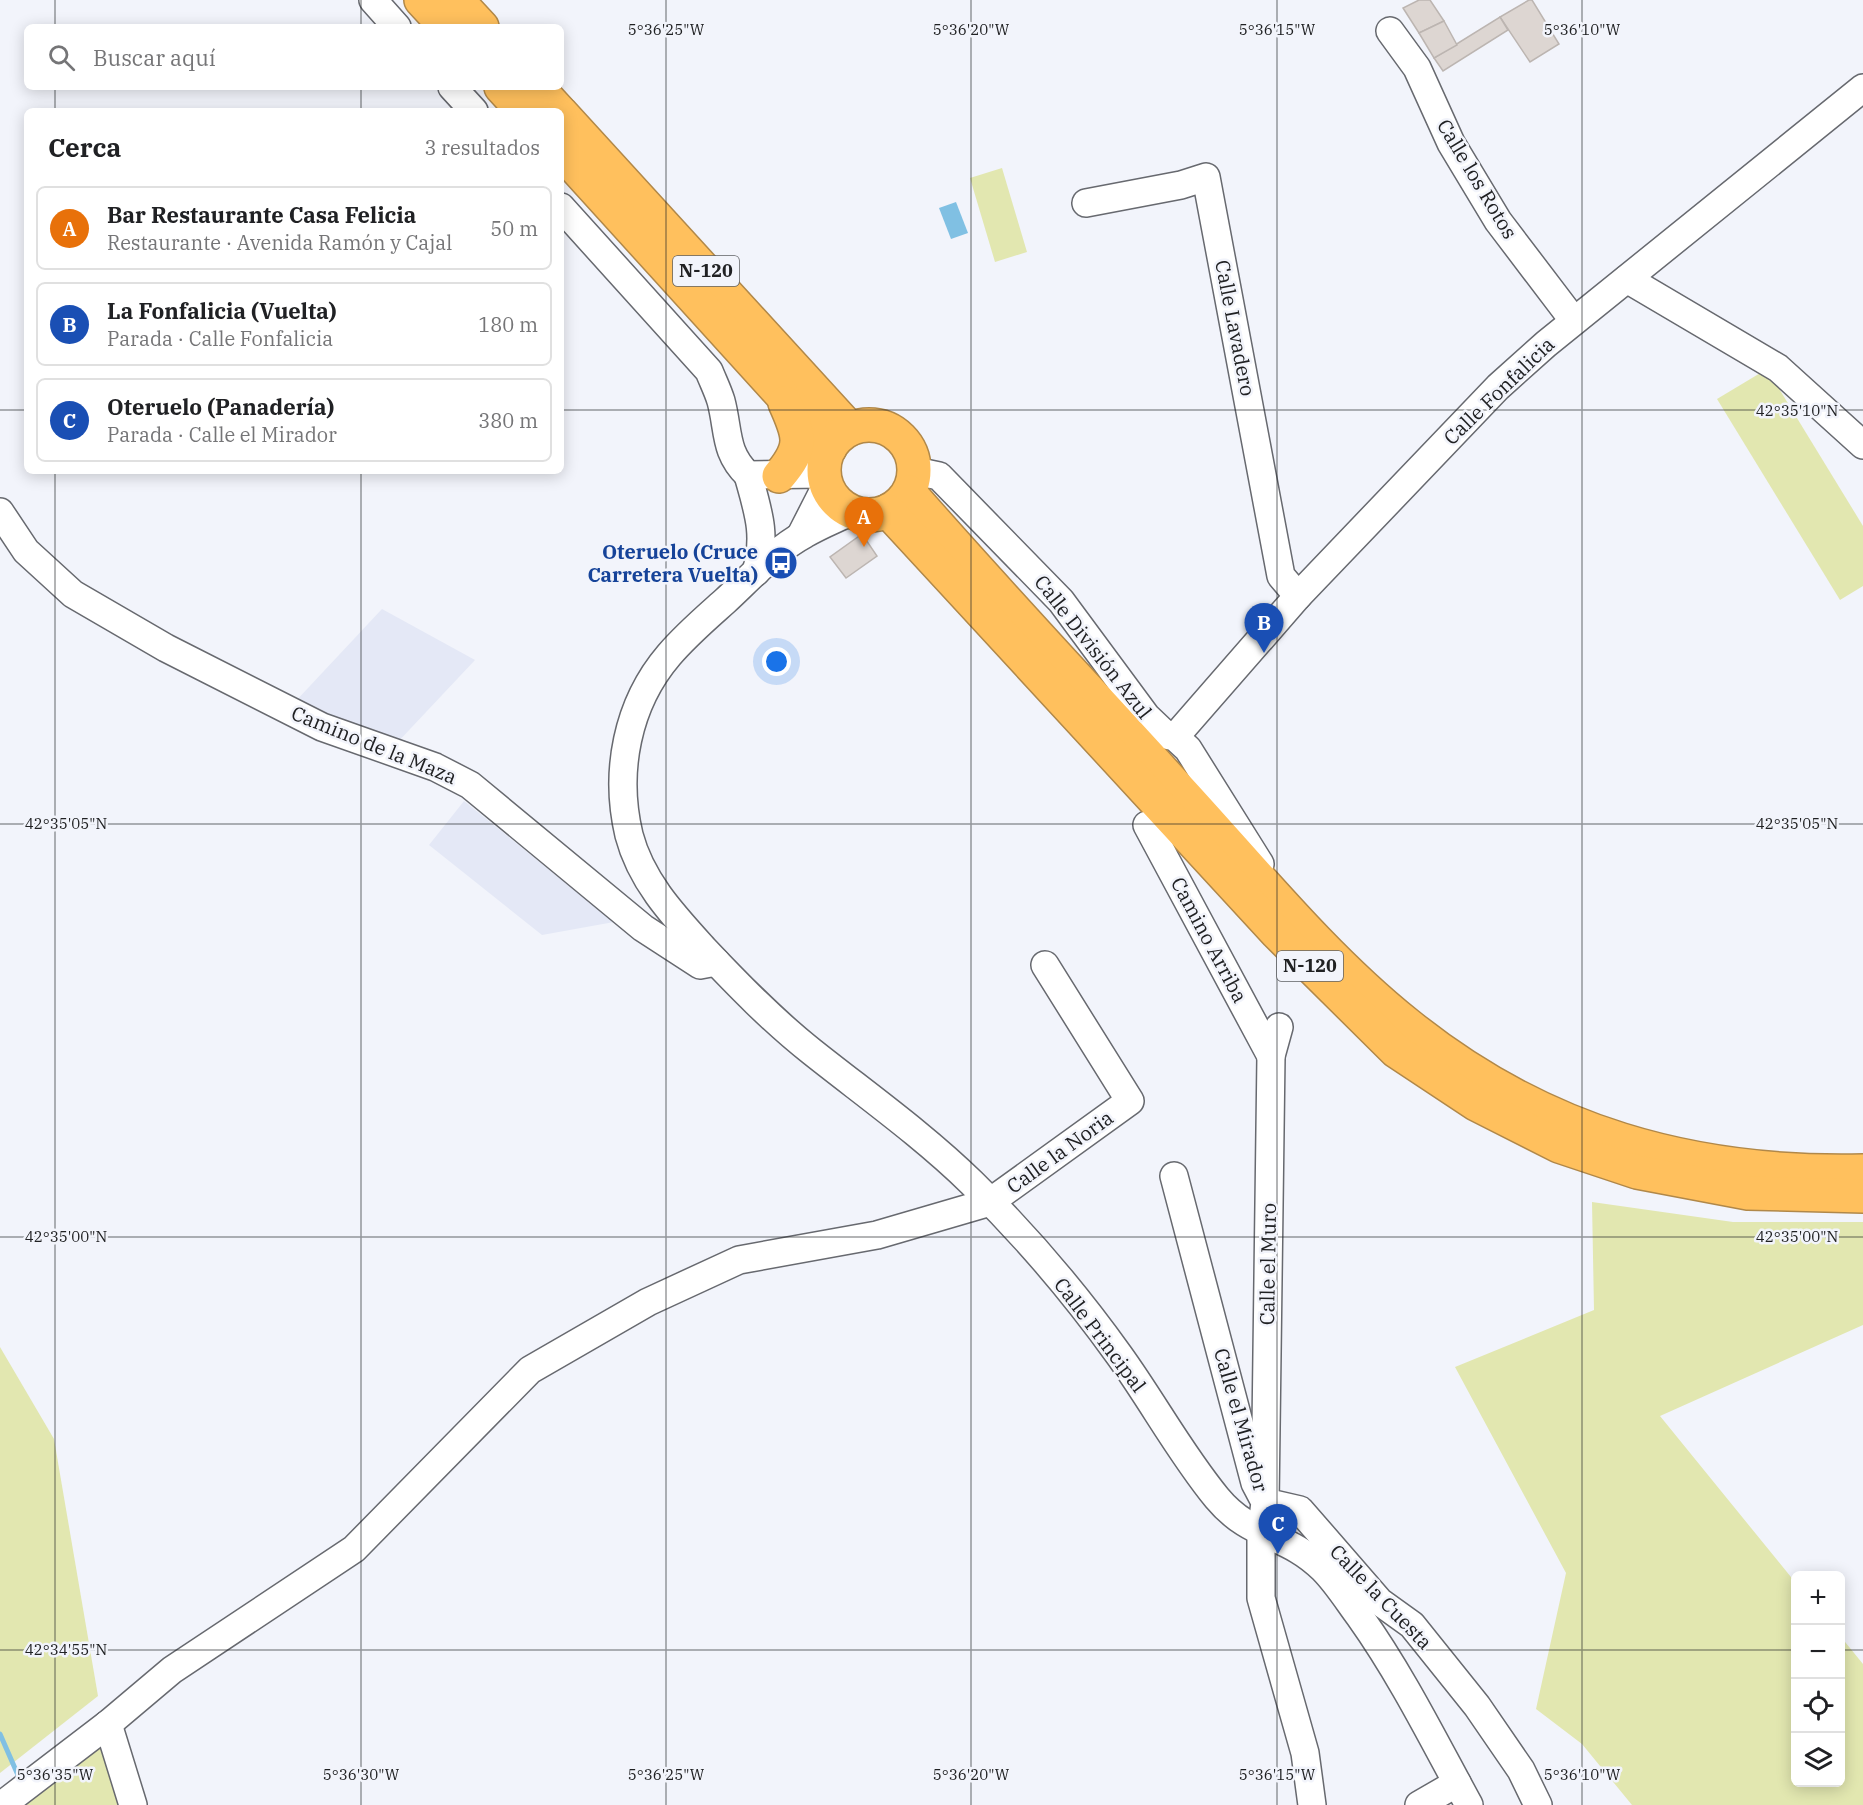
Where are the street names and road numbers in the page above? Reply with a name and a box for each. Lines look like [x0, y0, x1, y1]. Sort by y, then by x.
street label: Calle los Rotos [1431, 114, 1524, 244]
road number: N-120 [673, 256, 739, 286]
street label: Calle Lavadero [1209, 258, 1262, 398]
street label: Calle Fonfalicia [1437, 331, 1560, 451]
street label: Calle División Azul [1029, 569, 1158, 724]
street label: Camino de la Maza [287, 699, 461, 790]
street label: Camino Arriba [1165, 872, 1254, 1007]
road number: N-120 [1277, 951, 1343, 981]
street label: Calle la Noria [1001, 1104, 1118, 1199]
street label: Calle el Muro [1253, 1203, 1282, 1325]
street label: Calle Principal [1048, 1272, 1152, 1398]
street label: Calle el Mirador [1208, 1345, 1275, 1495]
street label: Calle la Cuesta [1324, 1538, 1438, 1655]

